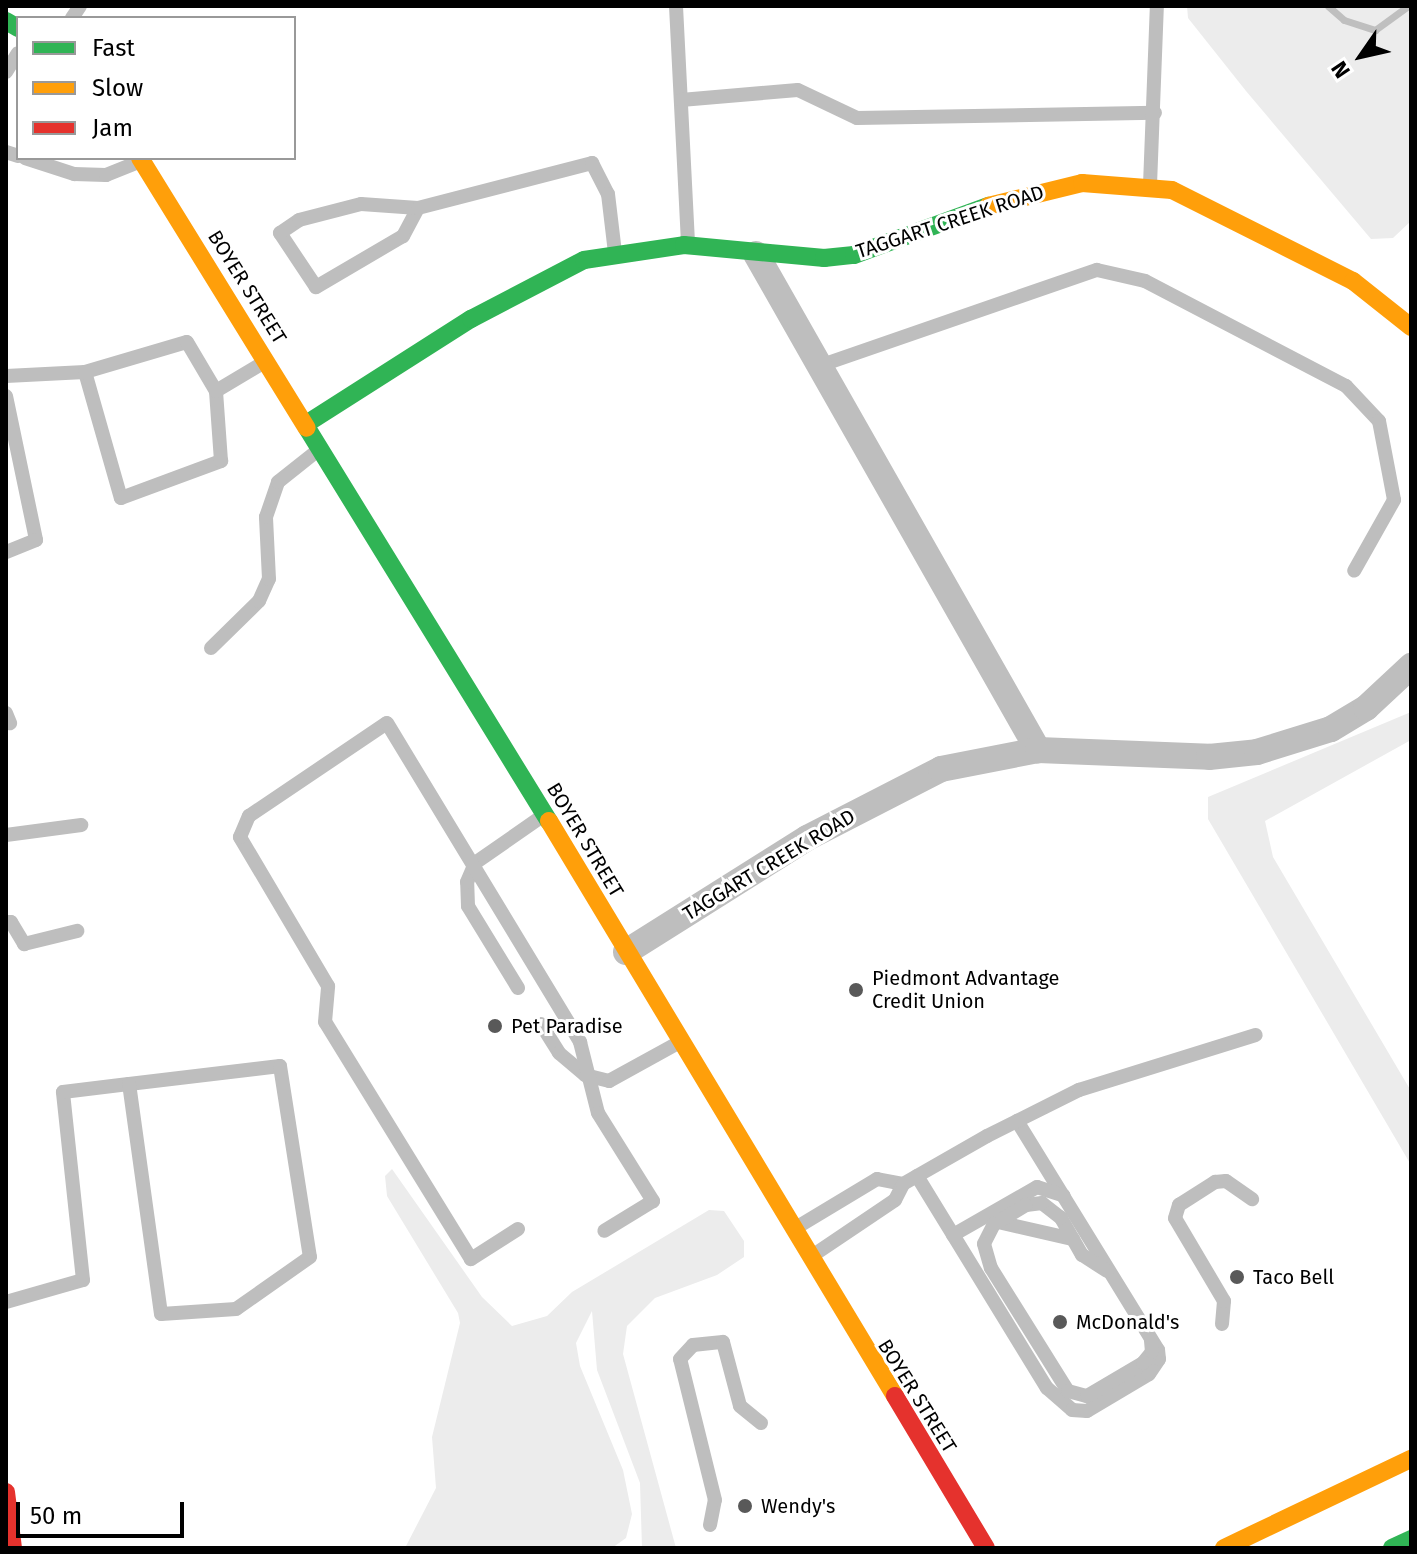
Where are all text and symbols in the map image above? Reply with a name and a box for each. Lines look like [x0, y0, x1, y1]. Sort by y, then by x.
legend [16, 16, 296, 160]
north arrow [1321, 16, 1401, 96]
text: Fast [92, 34, 135, 62]
text: N [1325, 56, 1356, 83]
text: Slow [92, 74, 143, 102]
text: Jam [92, 114, 133, 142]
street label: TAGGART CREEK ROAD [853, 180, 1047, 264]
street label: BOYER STREET [203, 226, 291, 348]
street label: BOYER STREET [541, 778, 629, 902]
street label: TAGGART CREEK ROAD [679, 804, 859, 926]
place label: Piedmont Advantage Credit Union [872, 966, 1059, 1013]
marker: Piedmont Advantage Credit Union [847, 981, 865, 999]
place label: Pet Paradise [511, 1014, 623, 1038]
marker: Pet Paradise [486, 1017, 504, 1035]
place label: Taco Bell [1253, 1265, 1334, 1289]
marker: Taco Bell [1228, 1268, 1246, 1286]
place label: McDonald's [1076, 1310, 1179, 1334]
marker: McDonald's [1051, 1313, 1069, 1331]
street label: BOYER STREET [873, 1335, 961, 1457]
scale bar [20, 1486, 188, 1536]
place label: Wendy's [761, 1494, 835, 1518]
marker: Wendy's [736, 1497, 754, 1515]
text: 50 m [30, 1502, 82, 1530]

